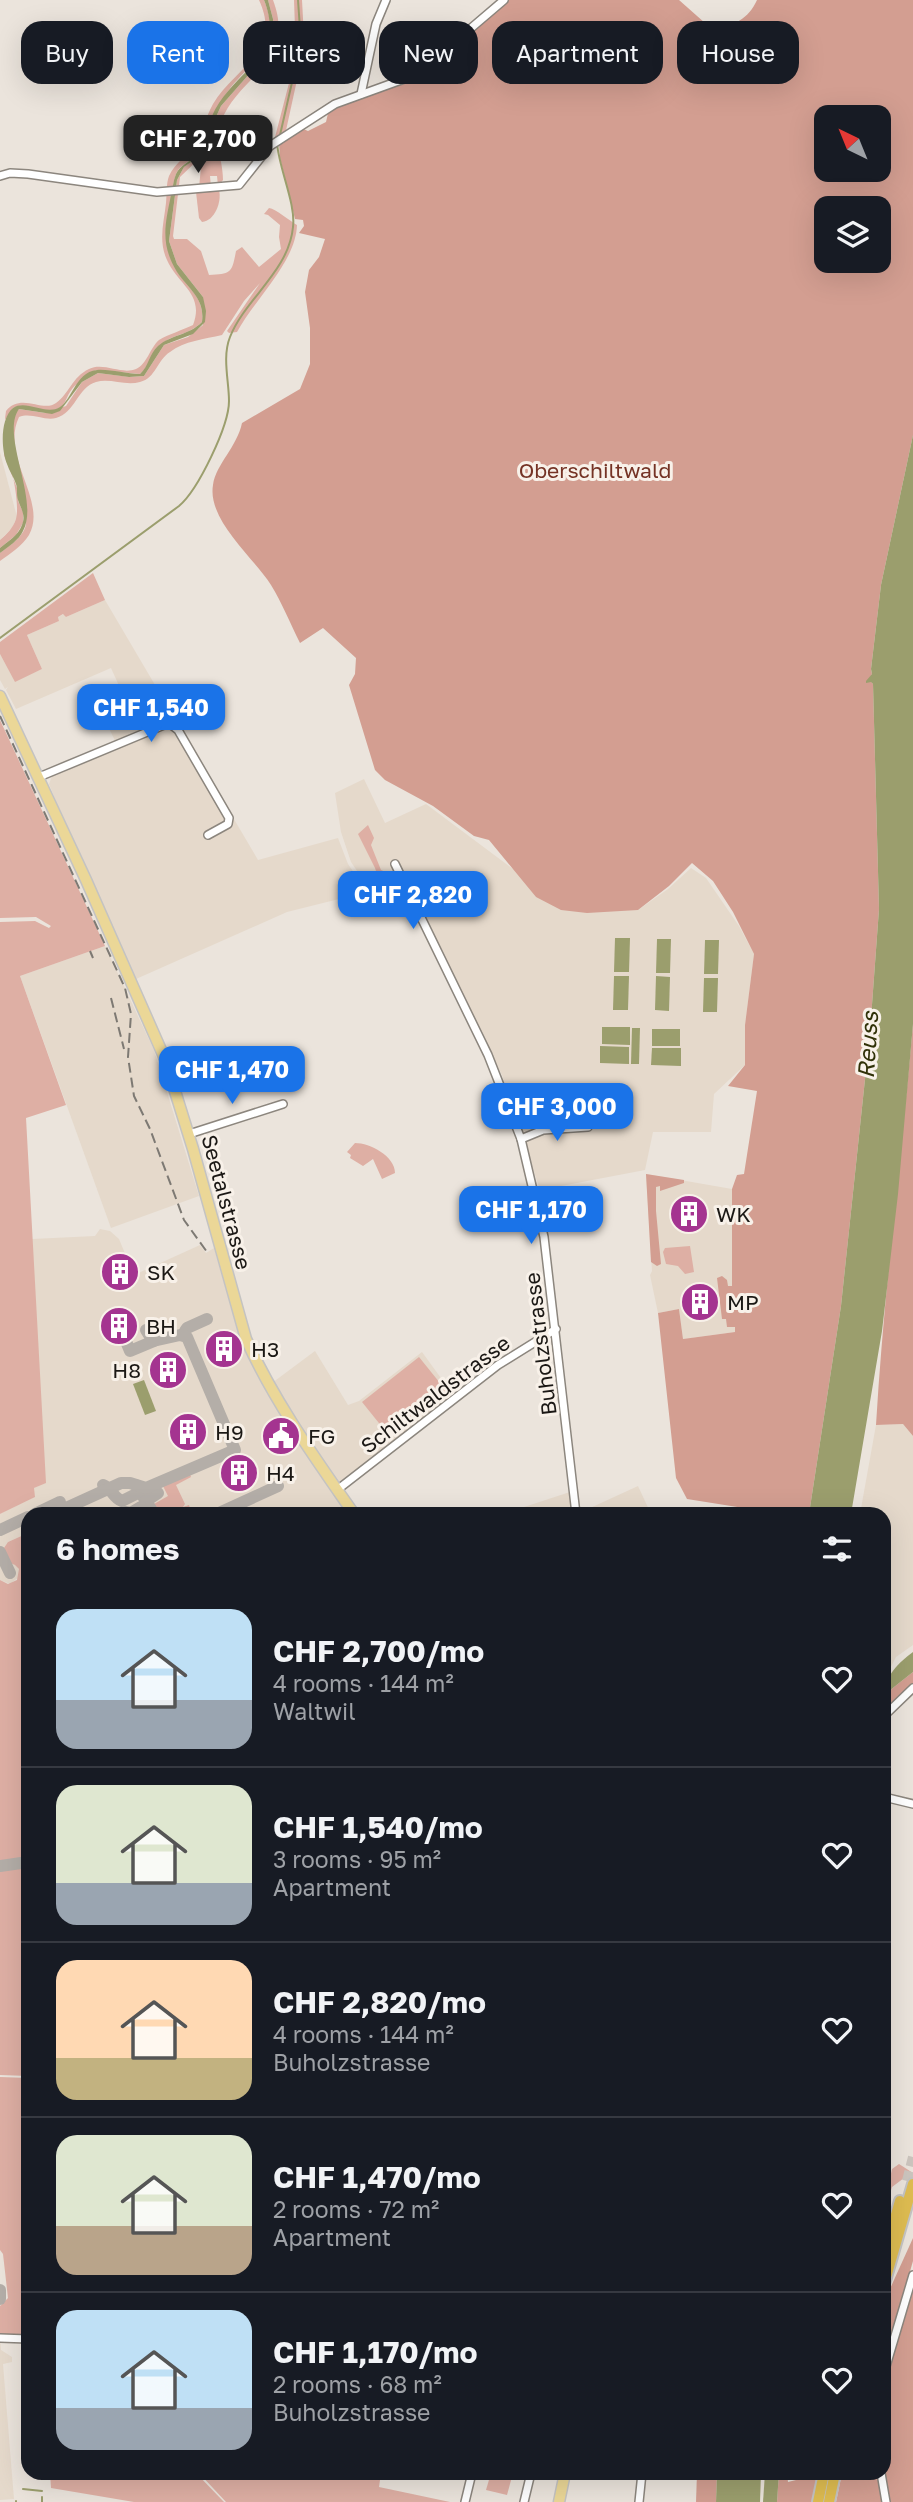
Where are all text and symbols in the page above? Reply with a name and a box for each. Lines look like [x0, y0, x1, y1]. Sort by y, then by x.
chip: Buy [21, 21, 113, 84]
chip: Rent [127, 21, 229, 84]
chip: Filters [243, 21, 365, 84]
chip: New [379, 21, 478, 84]
chip: Apartment [492, 21, 663, 84]
chip: House [677, 21, 799, 84]
north arrow [814, 105, 891, 182]
map controls [814, 105, 891, 273]
pin: CHF 2,700 [118, 116, 278, 175]
text: CHF 2,700 [139, 124, 257, 152]
button: layers [814, 196, 891, 273]
park label: Oberschiltwald [519, 457, 671, 483]
pin: CHF 1,540 [71, 684, 231, 744]
text: CHF 1,540 [93, 693, 209, 721]
pin: CHF 2,820 [333, 872, 493, 931]
text: CHF 2,820 [354, 880, 472, 908]
water label: Reuss [851, 1010, 883, 1079]
pin: CHF 1,470 [152, 1046, 312, 1106]
text: CHF 1,470 [175, 1055, 289, 1083]
pin: CHF 3,000 [477, 1084, 637, 1143]
text: CHF 3,000 [497, 1092, 617, 1120]
street label: Seetalstrasse [197, 1132, 257, 1272]
pin: CHF 1,170 [451, 1186, 611, 1246]
building icon: WK [668, 1193, 710, 1235]
text: CHF 1,170 [475, 1195, 587, 1223]
place label: WK [716, 1201, 751, 1227]
building icon: SK [99, 1251, 141, 1293]
place label: SK [147, 1259, 175, 1285]
street label: Buholzstrasse [518, 1271, 562, 1417]
building icon: MP [679, 1281, 721, 1323]
place label: MP [727, 1289, 759, 1315]
building icon: BH [98, 1305, 140, 1347]
place label: BH [146, 1313, 176, 1339]
building icon: H3 [203, 1328, 245, 1370]
street label: Schiltwaldstrasse [355, 1329, 515, 1459]
place label: H3 [251, 1336, 279, 1362]
building icon: H8 [147, 1349, 189, 1391]
place label: H8 [112, 1357, 141, 1383]
building icon: H9 [167, 1411, 209, 1453]
public building icon: FG [260, 1415, 302, 1457]
place label: H9 [215, 1419, 244, 1445]
place label: FG [308, 1423, 335, 1449]
building icon: H4 [218, 1452, 260, 1494]
place label: H4 [266, 1460, 295, 1486]
icon: filters [818, 1530, 856, 1568]
text: 6 homes [56, 1531, 179, 1567]
text: CHF 2,700/mo [273, 1633, 484, 1669]
icon: home [112, 1637, 196, 1721]
icon: heart [818, 1660, 856, 1698]
text: 4 rooms · 144 m² [273, 1669, 454, 1697]
text: Waltwil [273, 1697, 356, 1725]
text: CHF 1,540/mo [273, 1809, 483, 1845]
icon: home [112, 1813, 196, 1897]
icon: heart [818, 1836, 856, 1874]
text: 3 rooms · 95 m² [273, 1845, 441, 1873]
text: Apartment [273, 1873, 391, 1901]
text: CHF 2,820/mo [273, 1984, 486, 2020]
icon: home [112, 1988, 196, 2072]
icon: heart [818, 2011, 856, 2049]
text: 4 rooms · 144 m² [273, 2020, 454, 2048]
text: Buholzstrasse [273, 2048, 430, 2076]
text: CHF 1,470/mo [273, 2159, 481, 2195]
icon: home [112, 2163, 196, 2247]
icon: heart [818, 2186, 856, 2224]
text: 2 rooms · 72 m² [273, 2195, 439, 2223]
text: Apartment [273, 2223, 391, 2251]
text: CHF 1,170/mo [273, 2334, 477, 2370]
icon: home [112, 2338, 196, 2422]
icon: heart [818, 2361, 856, 2399]
text: 2 rooms · 68 m² [273, 2370, 442, 2398]
text: Buholzstrasse [273, 2398, 430, 2426]

